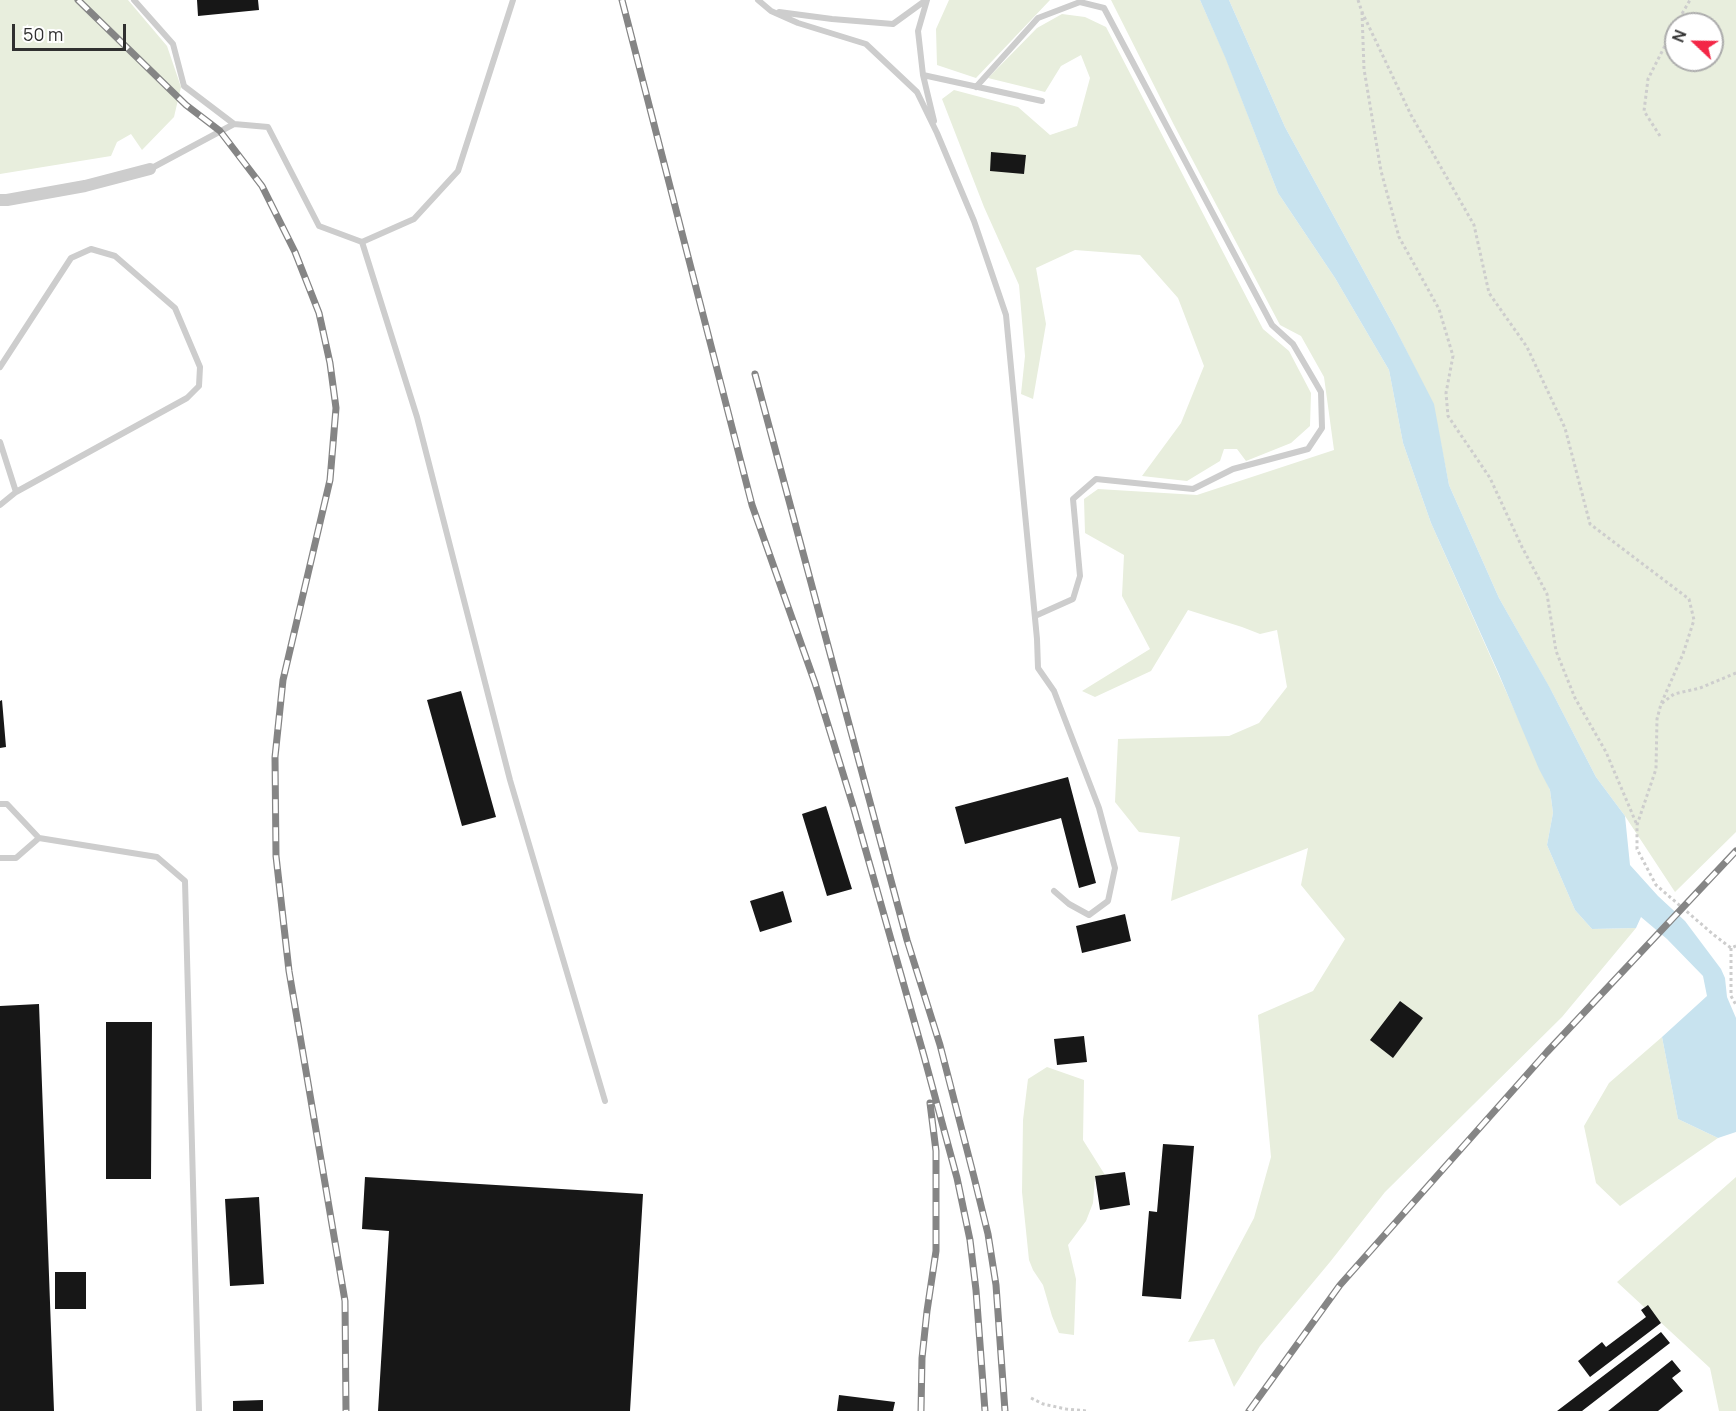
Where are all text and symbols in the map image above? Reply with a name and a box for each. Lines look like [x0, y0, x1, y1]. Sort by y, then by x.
scale bar [15, 12, 129, 50]
north arrow [1664, 12, 1724, 72]
text: 50 m [23, 22, 63, 46]
text: N [1667, 27, 1692, 45]

